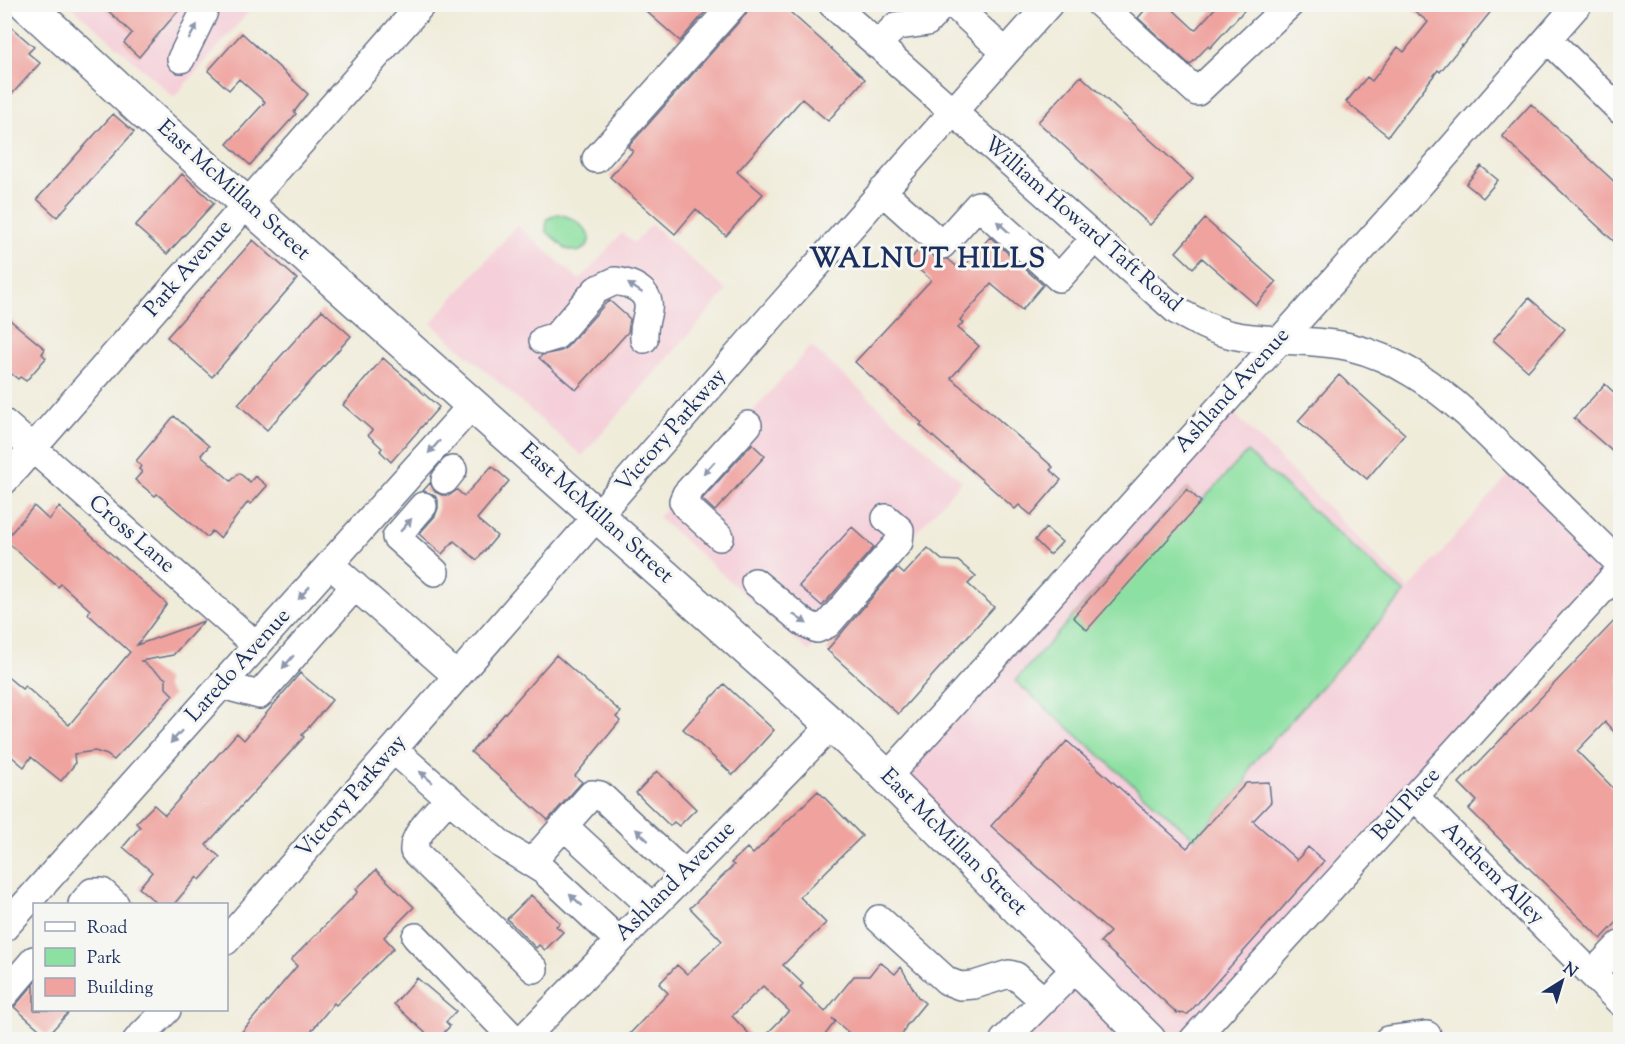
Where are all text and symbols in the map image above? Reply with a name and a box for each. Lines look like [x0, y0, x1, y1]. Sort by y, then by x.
one-way arrow [188, 23, 198, 40]
street label: East McMillan Street [149, 113, 317, 269]
street label: William Howard Taft Road [976, 129, 1188, 321]
street label: Park Avenue [137, 213, 241, 325]
one-way arrow [996, 221, 1011, 234]
district label: WALNUT HILLS [809, 240, 1047, 280]
one-way arrow [627, 282, 643, 293]
street label: Ashland Avenue [1168, 321, 1298, 461]
street label: Victory Parkway [609, 362, 735, 500]
street label: East McMillan Street [512, 436, 680, 592]
one-way arrow [428, 439, 441, 454]
one-way arrow [703, 460, 716, 475]
street label: Cross Lane [80, 488, 182, 582]
one-way arrow [399, 518, 412, 533]
one-way arrow [298, 585, 311, 600]
street label: Laredo Avenue [179, 602, 299, 730]
one-way arrow [792, 613, 808, 625]
one-way arrow [282, 654, 295, 669]
street label: Victory Parkway [289, 728, 415, 866]
one-way arrow [170, 729, 183, 744]
street label: Bell Place [1365, 761, 1449, 849]
street label: East McMillan Street [872, 762, 1034, 924]
one-way arrow [419, 771, 434, 784]
street label: Ashland Avenue [608, 814, 744, 950]
street label: Anthem Alley [1433, 815, 1551, 933]
one-way arrow [635, 828, 649, 842]
one-way arrow [569, 893, 584, 907]
legend [33, 903, 228, 1011]
text: Road [87, 916, 127, 942]
text: Park [87, 946, 122, 972]
north arrow [1532, 951, 1592, 1011]
text: N [1557, 958, 1582, 984]
text: Building [87, 976, 153, 1002]

